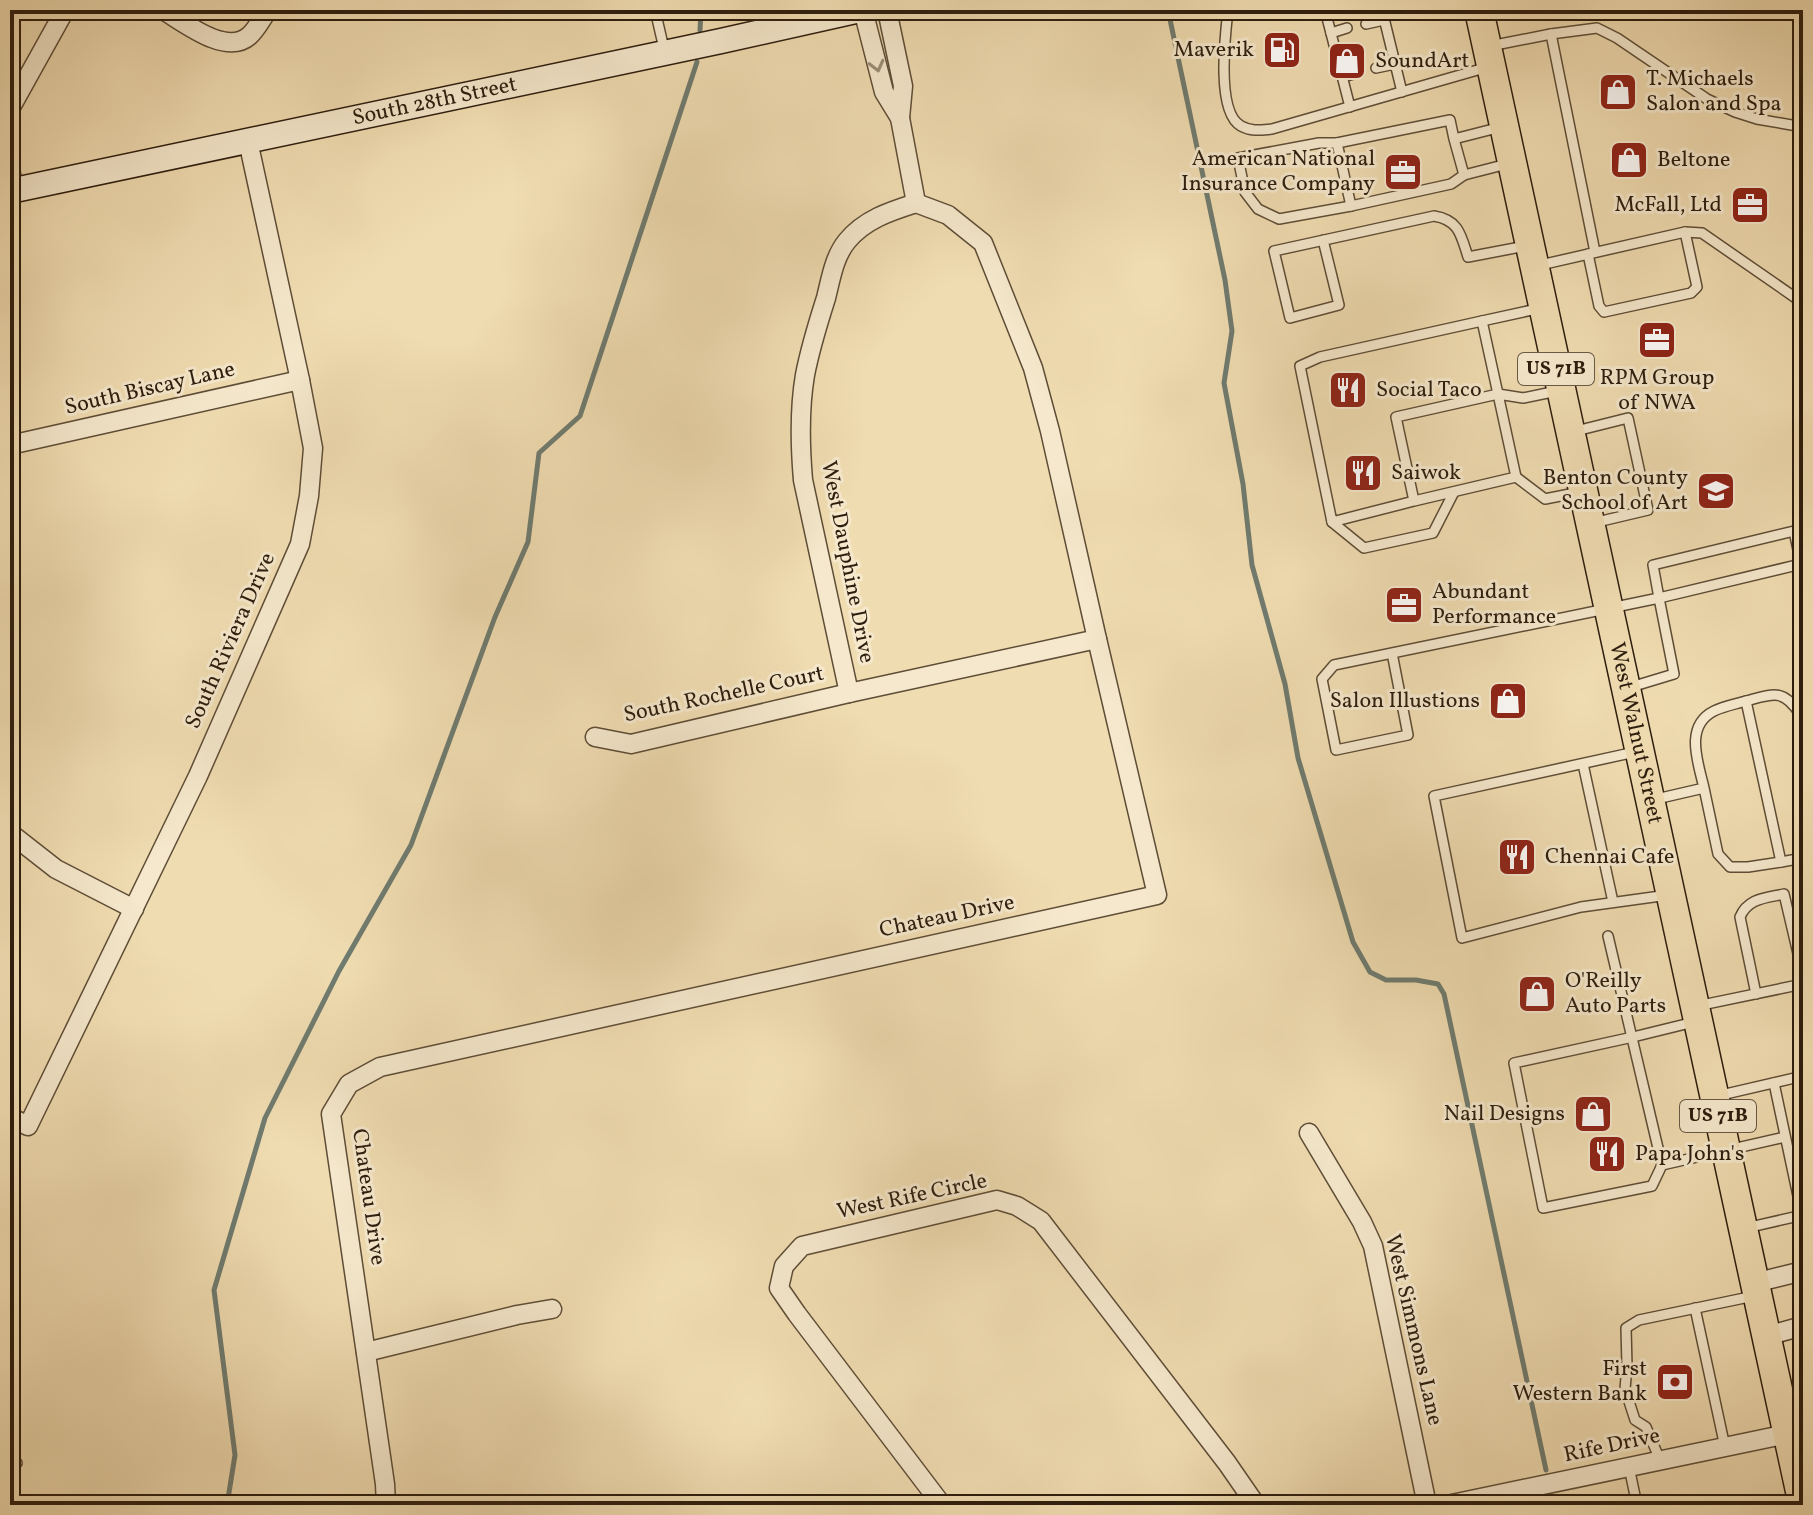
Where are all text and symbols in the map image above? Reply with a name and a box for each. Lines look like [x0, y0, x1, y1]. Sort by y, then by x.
fuel station icon: Maverik [1261, 29, 1303, 71]
place label: Maverik [1174, 35, 1254, 66]
shop icon: SoundArt [1326, 40, 1368, 82]
place label: SoundArt [1375, 46, 1470, 77]
one-way arrow [868, 58, 885, 72]
place label: T. Michaels Salon and Spa [1646, 64, 1782, 120]
street label: South 28th Street [349, 69, 520, 134]
shop icon: T. Michaels Salon and Spa [1597, 71, 1639, 113]
shop icon: Beltone [1608, 139, 1650, 181]
place label: American National Insurance Company [1181, 144, 1375, 200]
place label: Beltone [1657, 145, 1730, 176]
office icon: American National Insurance Company [1382, 151, 1424, 193]
office icon: McFall, Ltd [1729, 184, 1771, 226]
place label: McFall, Ltd [1614, 190, 1722, 221]
office icon: RPM Group of NWA [1636, 319, 1678, 361]
road number: US 71B [1518, 353, 1594, 385]
street label: South Biscay Lane [62, 354, 238, 424]
place label: RPM Group of NWA [1600, 363, 1714, 419]
restaurant icon: Social Taco [1327, 369, 1369, 411]
place label: Social Taco [1376, 375, 1482, 406]
restaurant icon: Saiwok [1342, 452, 1384, 494]
street label: West Dauphine Drive [812, 458, 882, 666]
place label: Saiwok [1391, 458, 1461, 489]
place label: Benton County School of Art [1543, 463, 1688, 519]
school or university icon: Benton County School of Art [1695, 470, 1737, 512]
street label: South Riviera Drive [178, 548, 284, 734]
place label: Abundant Performance [1432, 577, 1556, 633]
office icon: Abundant Performance [1383, 584, 1425, 626]
street label: West Walnut Street [1601, 639, 1671, 827]
street label: South Rochelle Court [621, 659, 827, 731]
shop icon: Salon Illustions [1487, 680, 1529, 722]
place label: Salon Illustions [1330, 686, 1480, 717]
restaurant icon: Chennai Cafe [1496, 836, 1538, 878]
place label: Chennai Cafe [1545, 842, 1674, 873]
street label: Chateau Drive [877, 888, 1017, 946]
place label: O'Reilly Auto Parts [1565, 966, 1666, 1022]
shop icon: O'Reilly Auto Parts [1516, 973, 1558, 1015]
shop icon: Nail Designs [1572, 1093, 1614, 1135]
place label: Nail Designs [1444, 1099, 1565, 1130]
road number: US 71B [1680, 1100, 1756, 1132]
street label: Chateau Drive [343, 1127, 393, 1267]
restaurant icon: Papa John's [1586, 1133, 1628, 1175]
place label: Papa John's [1635, 1139, 1744, 1170]
street label: West Rife Circle [834, 1166, 990, 1228]
street label: West Simmons Lane [1376, 1231, 1450, 1429]
place label: First Western Bank [1512, 1354, 1647, 1410]
bank icon: First Western Bank [1654, 1361, 1696, 1403]
street label: Rife Drive [1561, 1421, 1663, 1471]

